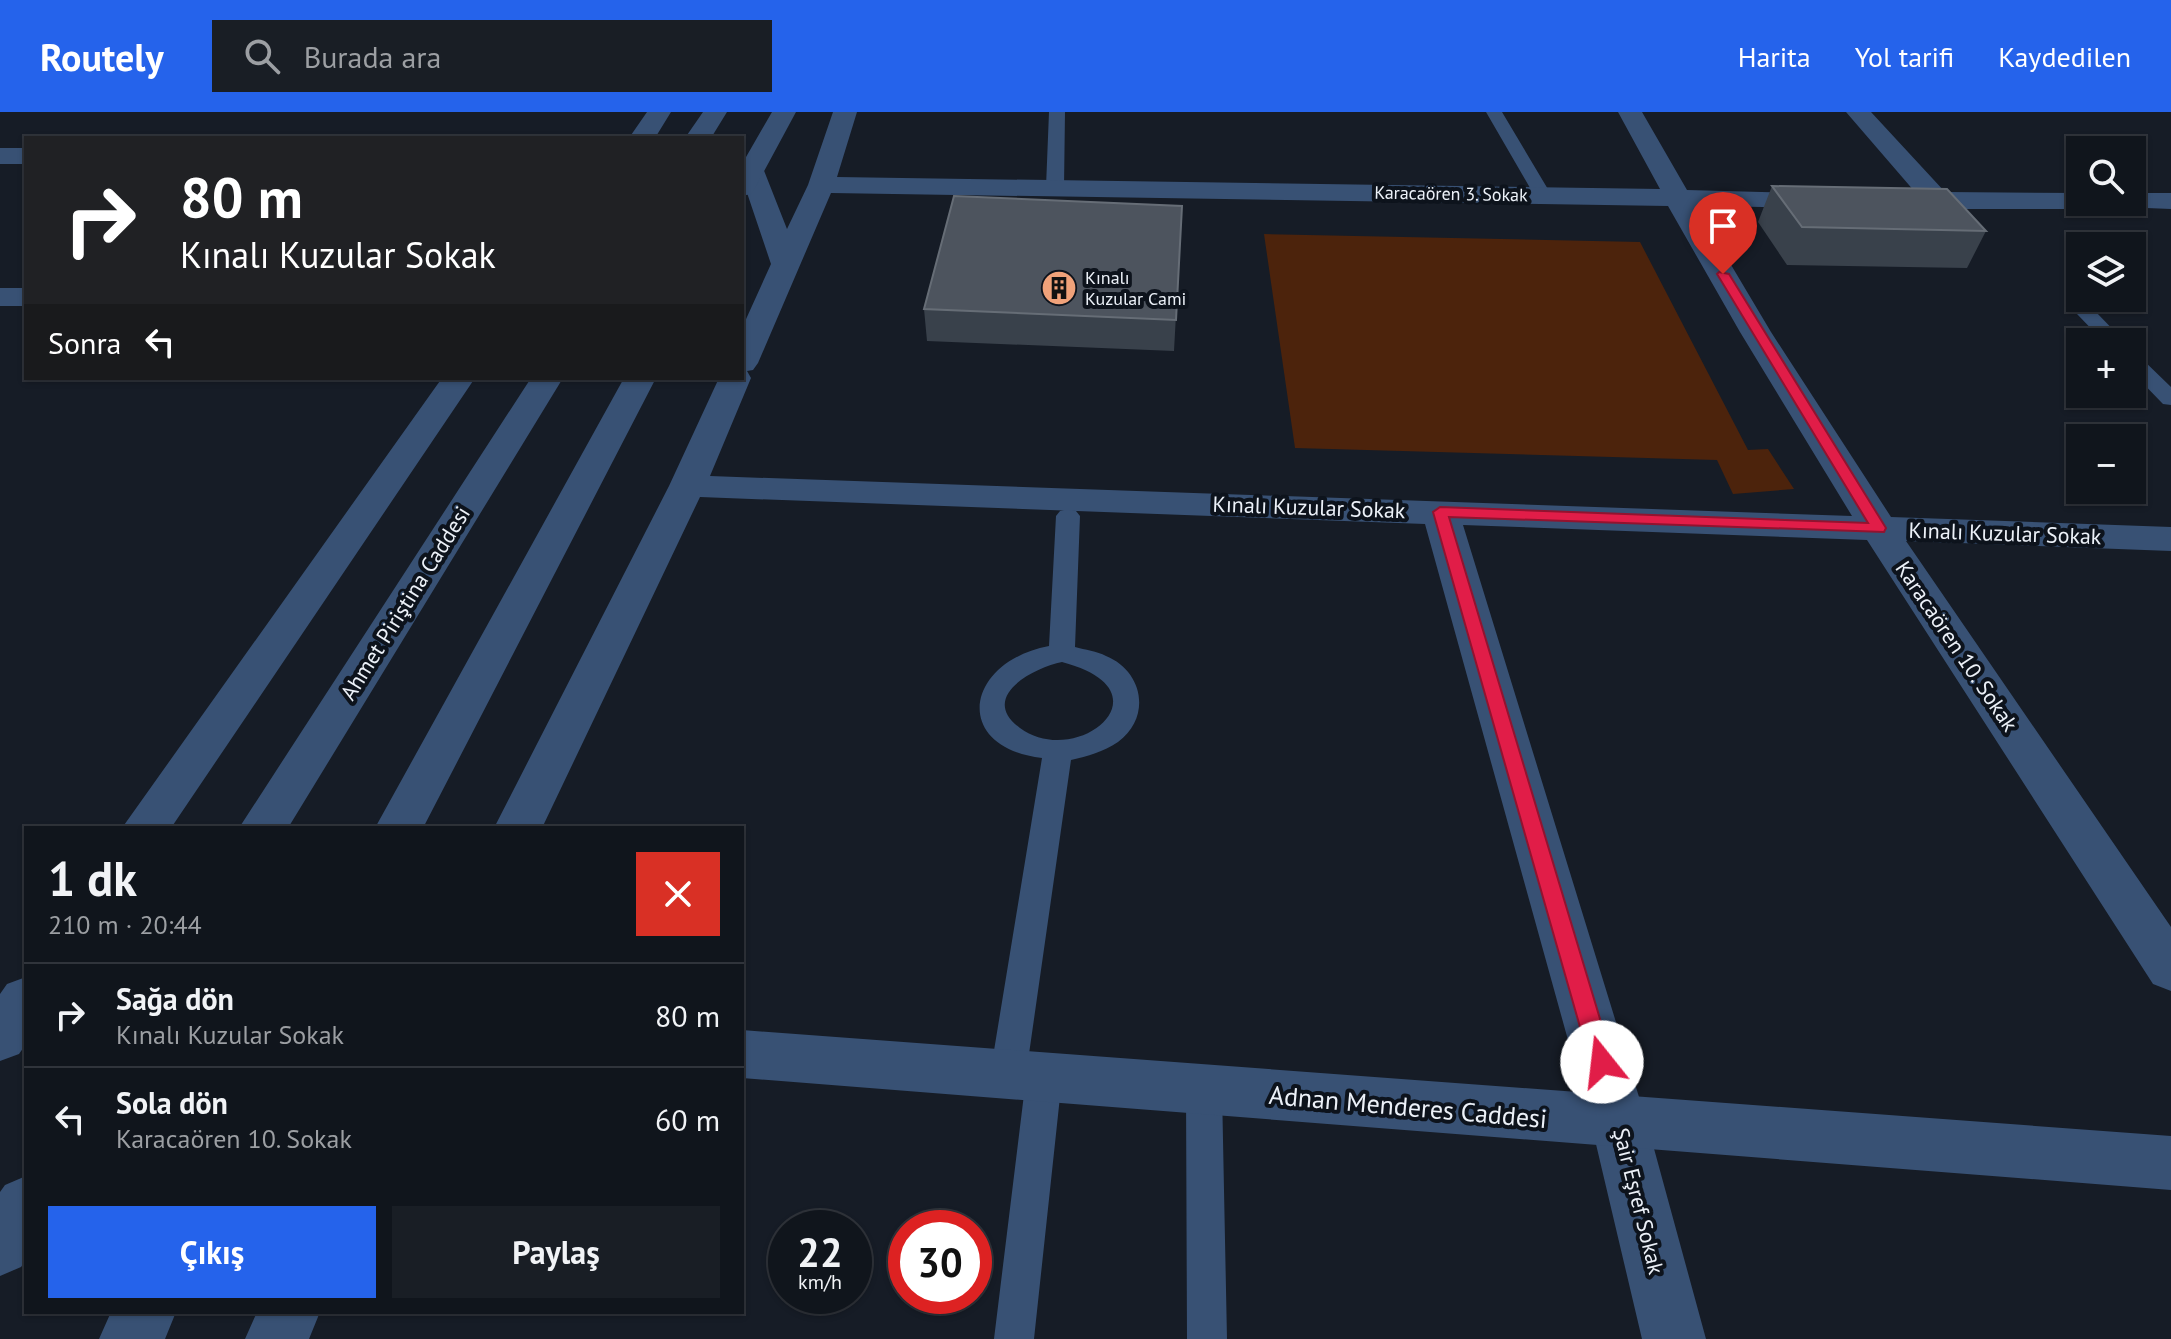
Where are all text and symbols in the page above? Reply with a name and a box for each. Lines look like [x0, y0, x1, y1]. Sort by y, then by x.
search box [212, 20, 772, 92]
text: Routely [40, 32, 164, 81]
icon: search [240, 34, 284, 78]
text: Burada ara [304, 37, 441, 76]
text: Harita [1738, 38, 1811, 75]
text: Yol tarifi [1855, 38, 1954, 75]
text: Kaydedilen [1998, 38, 2131, 75]
map controls [2066, 136, 2146, 504]
button: search [2066, 136, 2146, 216]
text: 80 m [180, 161, 303, 233]
icon: right [48, 168, 152, 272]
street label: Karacaören 3. Sokak [1374, 181, 1528, 206]
pin [1689, 192, 1757, 274]
icon: arrive [1701, 204, 1745, 248]
text: Kınalı Kuzular Sokak [180, 231, 496, 278]
button: layers [2066, 232, 2146, 312]
place label: Kınalı Kuzular Cami [1085, 266, 1186, 310]
building icon: Kınalı Kuzular Cami [1040, 269, 1078, 307]
icon: left [138, 320, 182, 364]
text: Sonra [48, 323, 122, 362]
button: + [2066, 328, 2146, 408]
button: − [2066, 424, 2146, 504]
street label: Kınalı Kuzular Sokak [1212, 490, 1406, 524]
street label: Ahmet Piriştina Caddesi [334, 501, 476, 705]
street label: Kınalı Kuzular Sokak [1908, 516, 2102, 550]
street label: Karacaören 10. Sokak [1890, 555, 2025, 737]
text: 1 dk [48, 847, 137, 909]
button: close [636, 852, 720, 936]
text: 210 m · 20:44 [48, 908, 202, 941]
text: Sağa dön [116, 979, 234, 1018]
icon: right [48, 993, 92, 1037]
text: 80 m [655, 996, 720, 1035]
text: Kınalı Kuzular Sokak [116, 1018, 344, 1051]
position arrow [1560, 1020, 1644, 1104]
street label: Adnan Menderes Caddesi [1268, 1078, 1548, 1135]
text: Sola dön [116, 1083, 228, 1122]
icon: left [48, 1097, 92, 1141]
text: 60 m [655, 1100, 720, 1139]
text: Karacaören 10. Sokak [116, 1122, 352, 1155]
street label: Şair Eşref Sokak [1607, 1125, 1671, 1278]
button: Çıkış [48, 1206, 376, 1298]
button: Paylaş [392, 1206, 720, 1298]
speed limit sign: 30 [888, 1210, 992, 1314]
text: 22 [797, 1226, 843, 1278]
text: km/h [798, 1269, 842, 1295]

